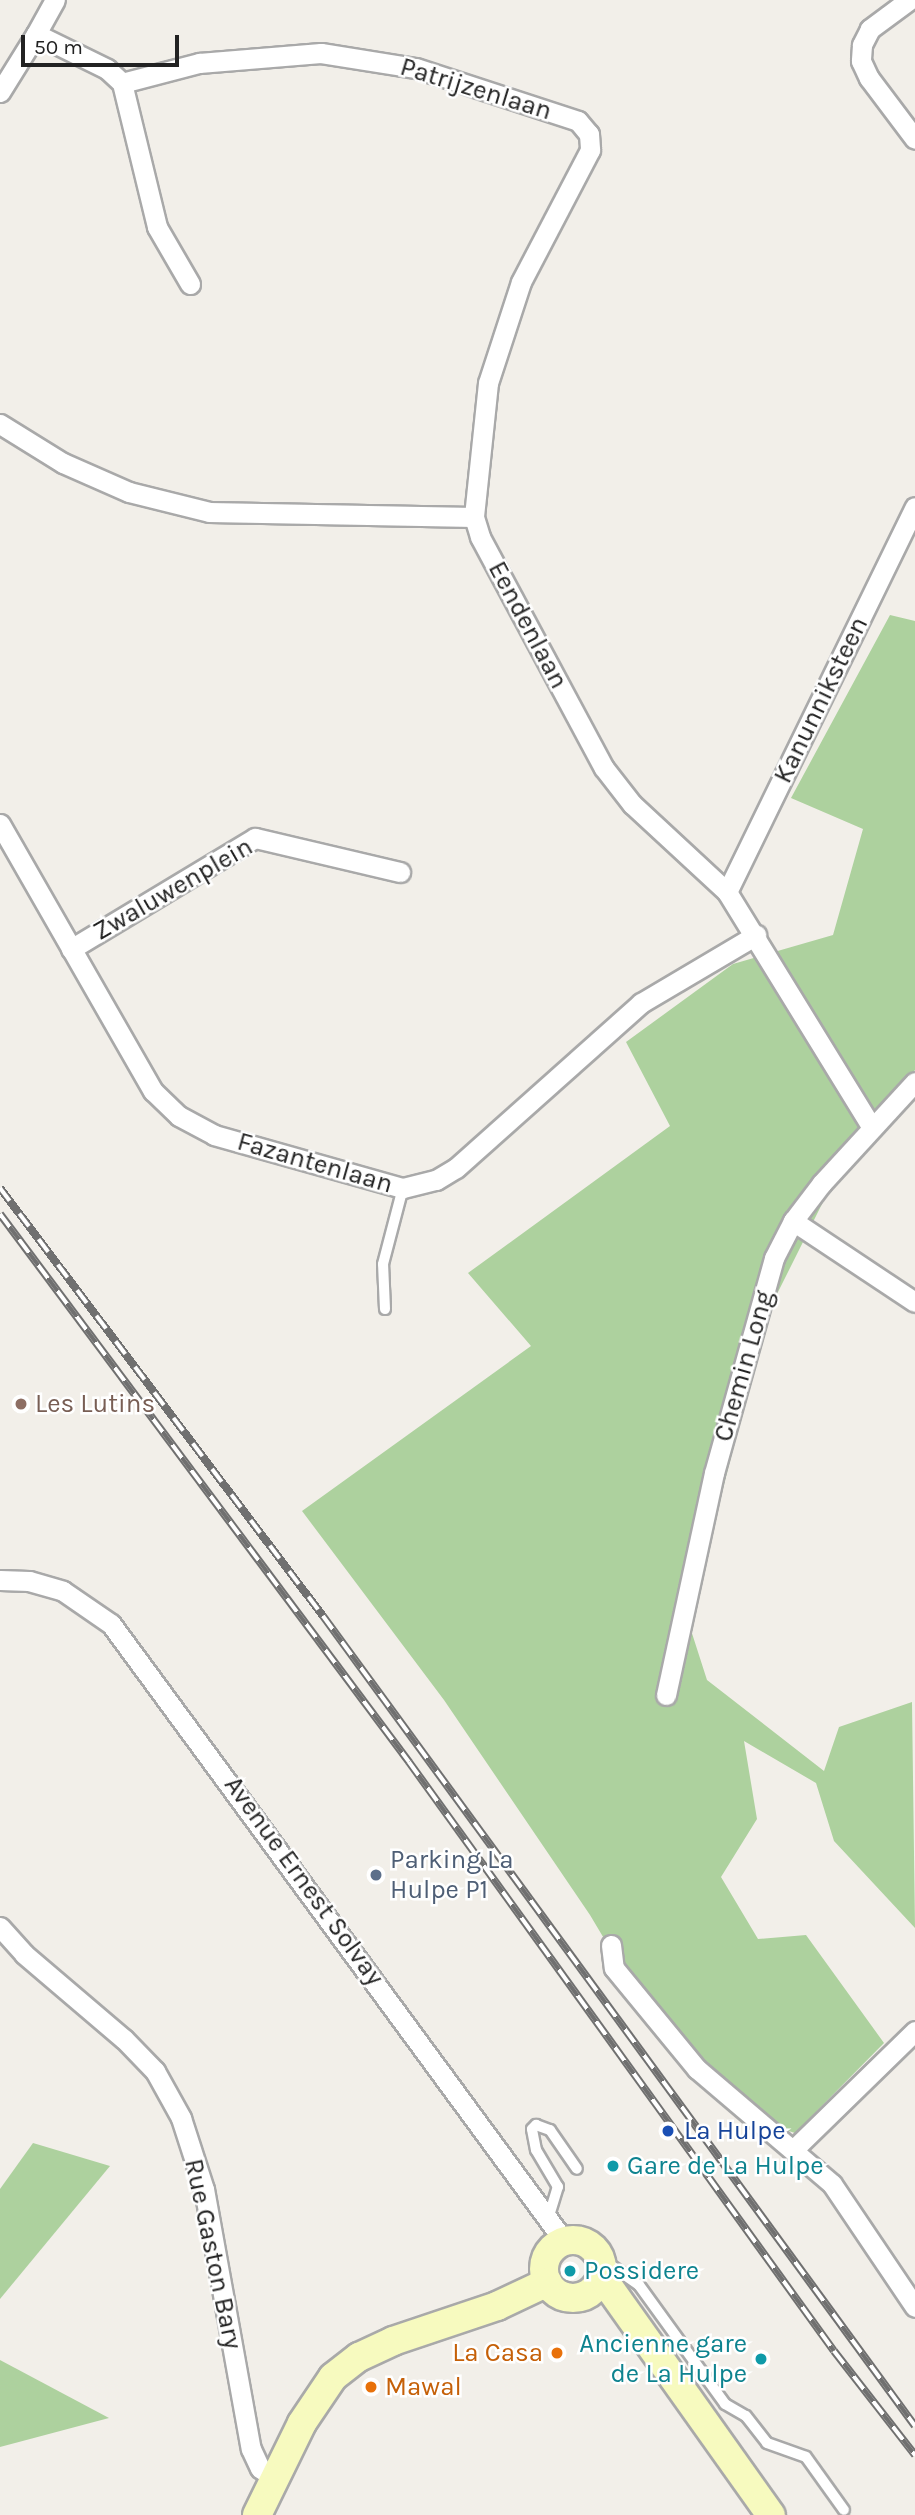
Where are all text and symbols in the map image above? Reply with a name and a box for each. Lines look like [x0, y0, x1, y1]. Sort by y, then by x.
scale bar [24, 21, 182, 65]
text: 50 m [34, 35, 83, 59]
street label: Patrijzenlaan [396, 51, 556, 127]
street label: Eendenlaan [481, 556, 575, 694]
street label: Kanunniksteen [767, 612, 875, 788]
street label: Zwaluwenplein [88, 831, 258, 947]
street label: Fazantenlaan [234, 1126, 396, 1200]
street label: Chemin Long [708, 1287, 780, 1445]
place label: Les Lutins [35, 1388, 155, 1420]
marker: Les Lutins [13, 1396, 29, 1412]
street label: Avenue Ernest Solvay [218, 1770, 390, 1992]
place label: Parking La Hulpe P1 [390, 1844, 514, 1906]
marker: Parking La Hulpe P1 [368, 1867, 384, 1883]
place label: La Hulpe [684, 2115, 786, 2147]
marker: La Hulpe [658, 2121, 678, 2141]
place label: Gare de La Hulpe [627, 2150, 824, 2182]
street label: Rue Gaston Bary [178, 2156, 248, 2352]
marker: Gare de La Hulpe [605, 2158, 621, 2174]
place label: Possidere [584, 2255, 699, 2287]
marker: Possidere [562, 2263, 578, 2279]
place label: Ancienne gare de La Hulpe [579, 2328, 747, 2390]
place label: La Casa [452, 2337, 543, 2369]
marker: La Casa [549, 2345, 565, 2361]
marker: Ancienne gare de La Hulpe [753, 2351, 769, 2367]
place label: Mawal [385, 2371, 462, 2403]
marker: Mawal [363, 2379, 379, 2395]

